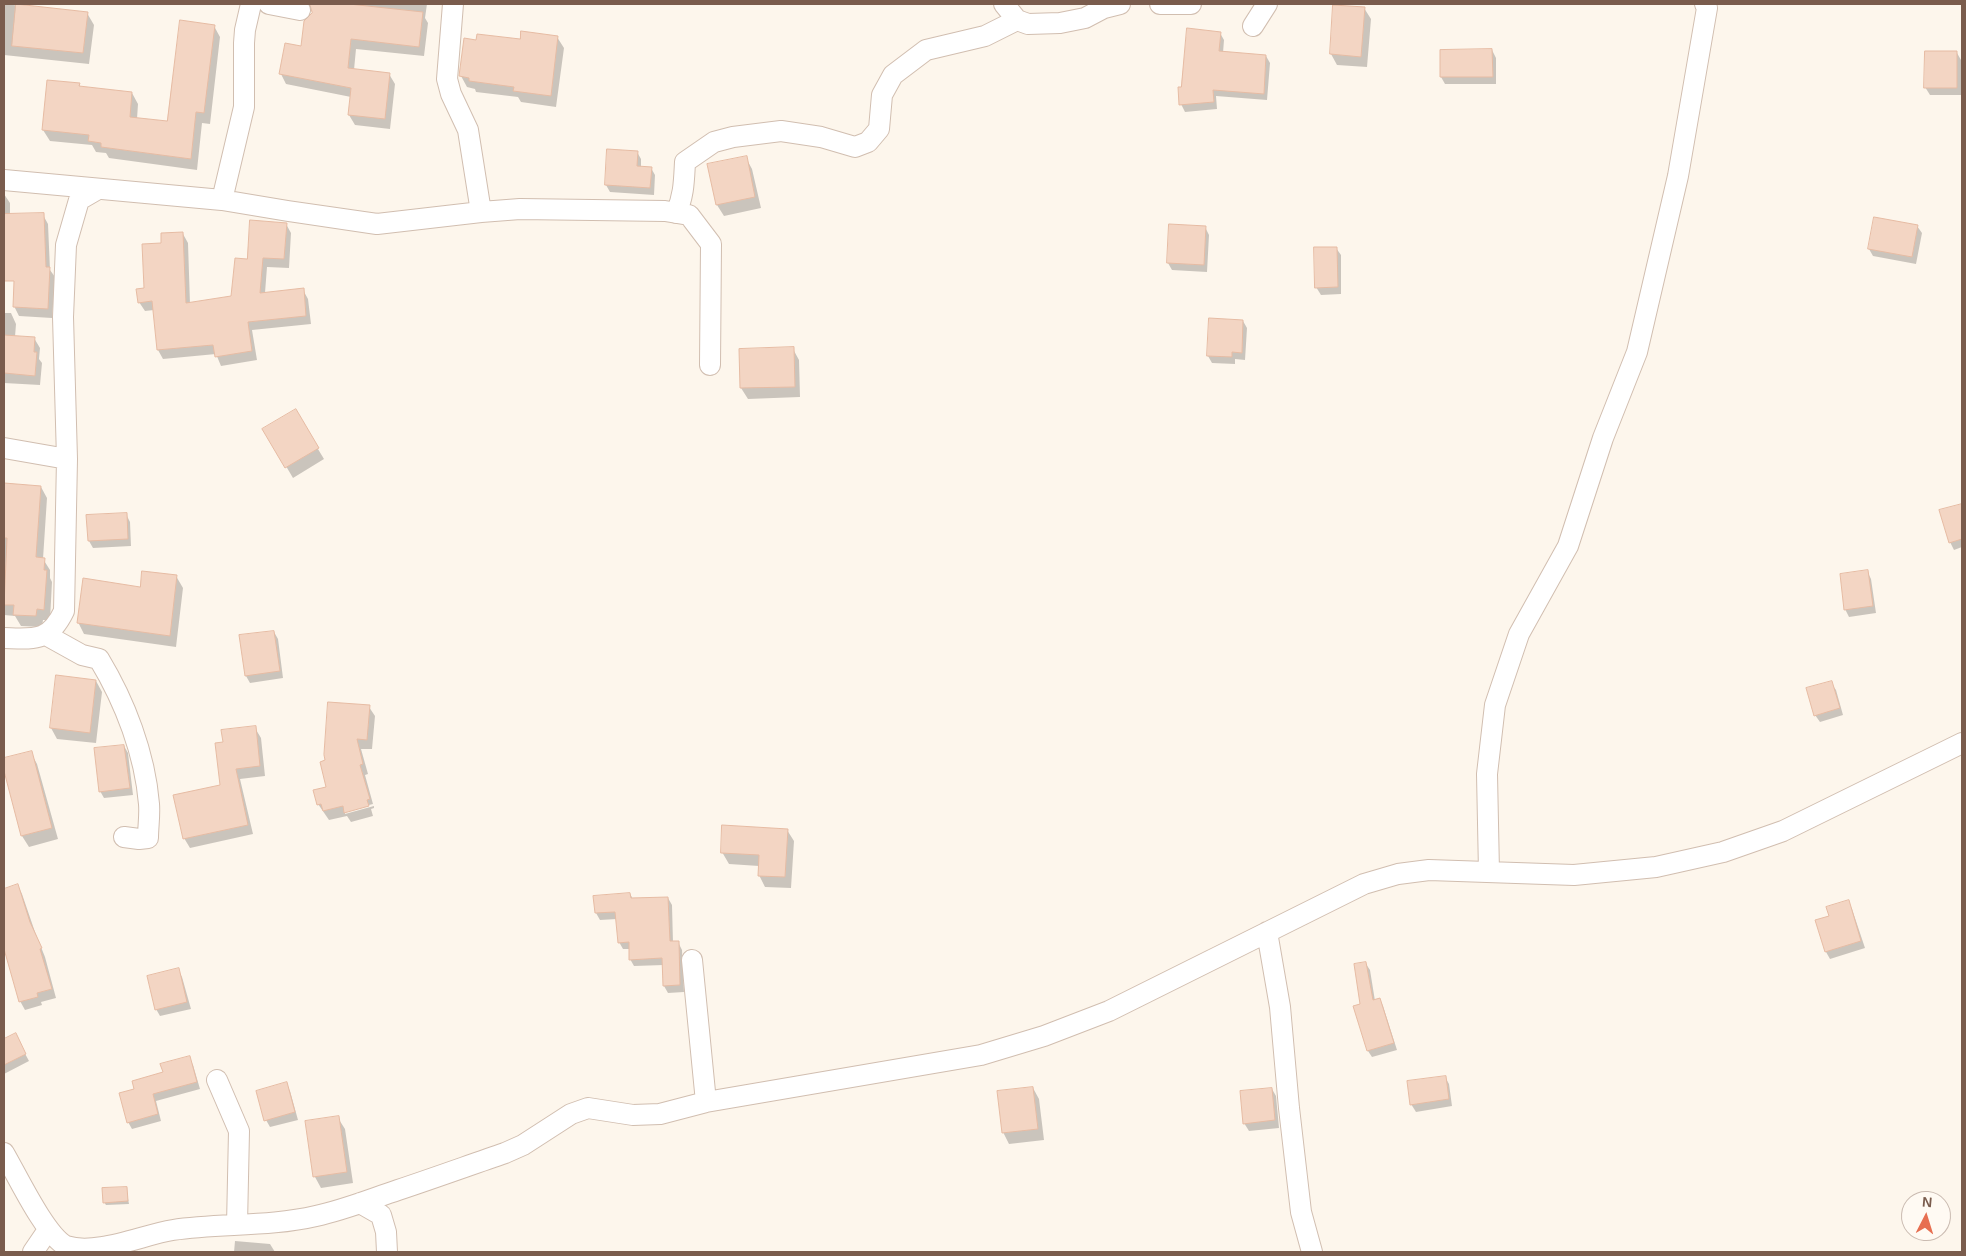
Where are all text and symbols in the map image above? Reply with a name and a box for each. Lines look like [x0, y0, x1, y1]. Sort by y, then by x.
north arrow [1901, 1191, 1951, 1241]
text: N [1921, 1194, 1933, 1210]

